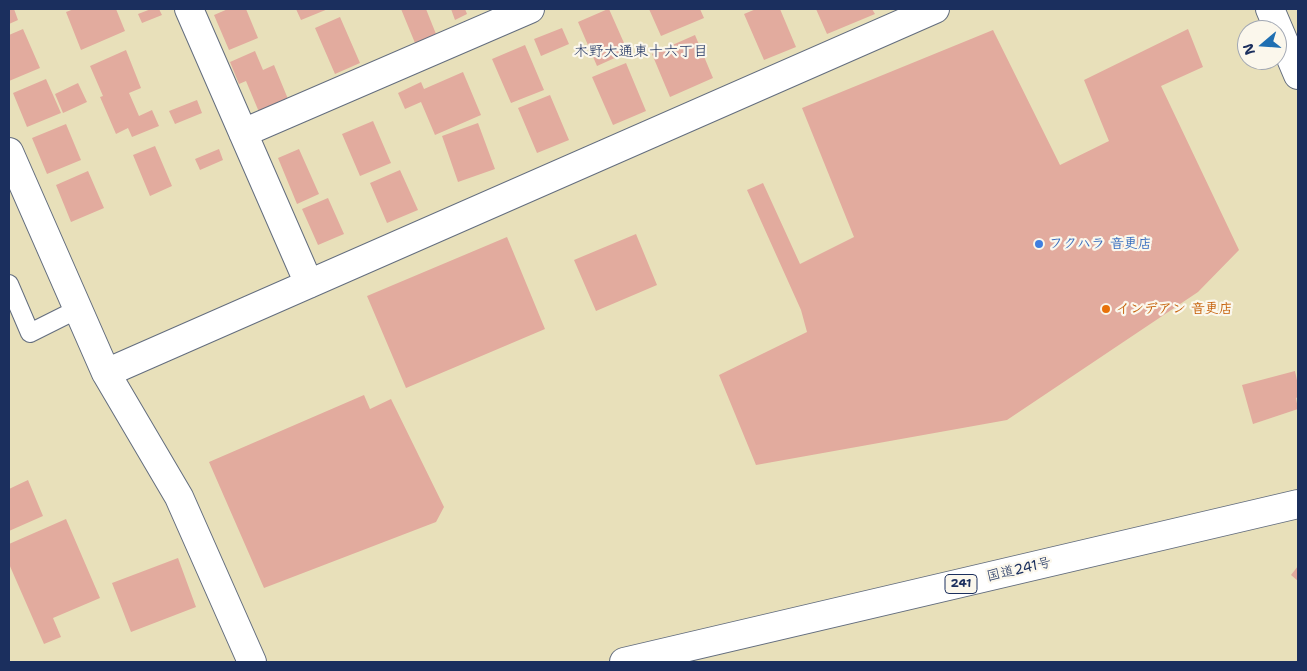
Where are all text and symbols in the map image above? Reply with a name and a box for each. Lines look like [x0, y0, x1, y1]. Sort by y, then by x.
north arrow [1237, 20, 1287, 70]
text: N [1238, 41, 1259, 57]
district label: 木野大通東十六丁目 [574, 43, 708, 61]
place label: フクハラ 音更店 [1049, 236, 1152, 252]
marker: フクハラ 音更店 [1033, 238, 1045, 250]
place label: インデアン 音更店 [1116, 301, 1233, 317]
marker: インデアン 音更店 [1100, 303, 1112, 315]
street label: 国道241号 [985, 554, 1053, 586]
road number: 241 [945, 574, 977, 594]

